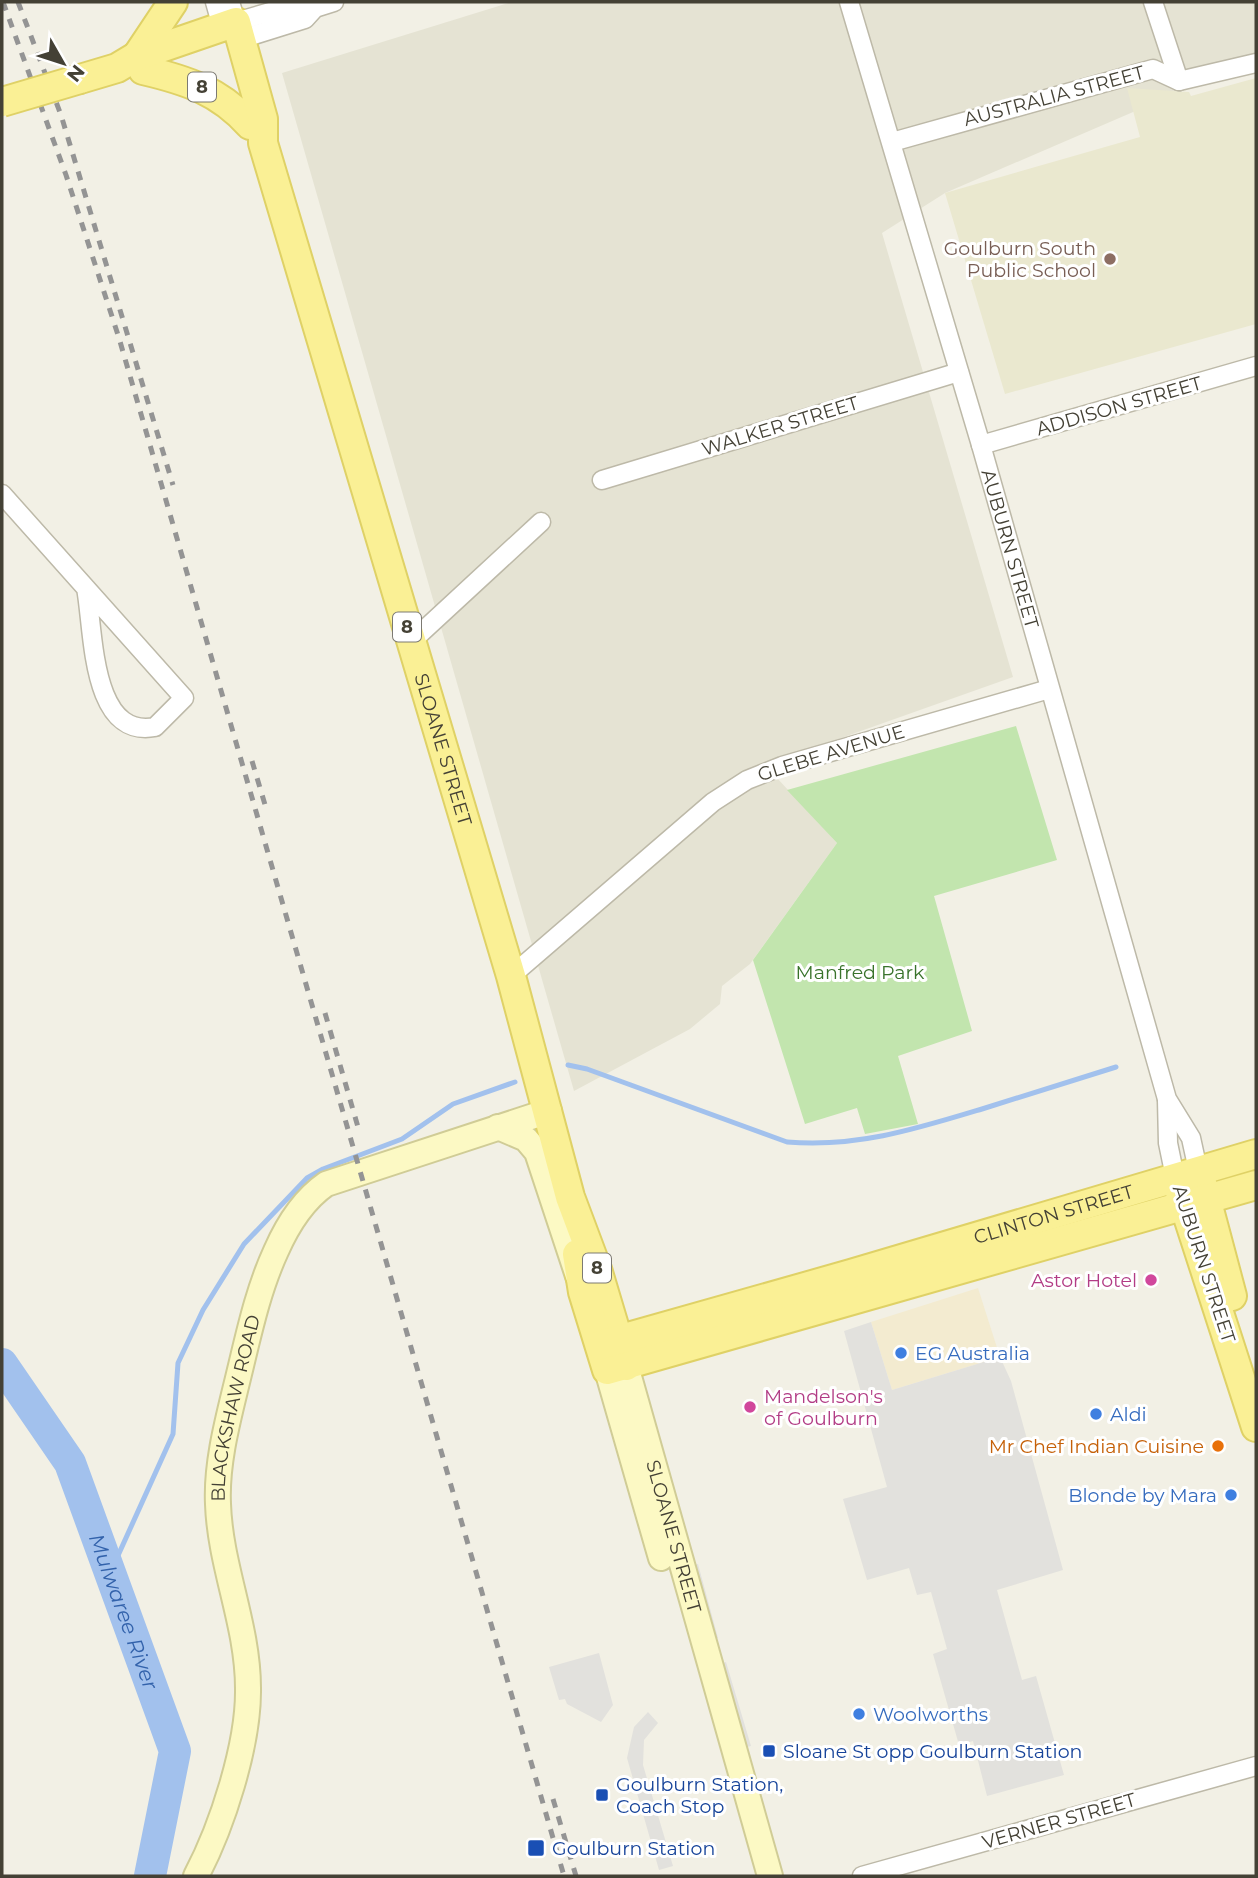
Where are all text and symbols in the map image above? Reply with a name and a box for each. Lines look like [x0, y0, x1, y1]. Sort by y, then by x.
north arrow [28, 28, 98, 98]
text: N [62, 60, 90, 87]
street label: AUSTRALIA STREET [961, 61, 1147, 131]
road number: 8 [188, 72, 216, 102]
place label: Goulburn South Public School [944, 237, 1096, 282]
marker: Goulburn South Public School [1102, 251, 1118, 267]
street label: ADDISON STREET [1034, 371, 1205, 441]
street label: WALKER STREET [699, 391, 861, 461]
street label: AUBURN STREET [977, 466, 1044, 631]
road number: 8 [393, 612, 421, 642]
street label: SLOANE STREET [410, 671, 477, 828]
street label: GLEBE AVENUE [755, 720, 907, 786]
park label: Manfred Park [796, 961, 925, 984]
street label: CLINTON STREET [971, 1179, 1136, 1249]
street label: AUBURN STREET [1168, 1182, 1240, 1346]
road number: 8 [583, 1254, 611, 1282]
place label: Astor Hotel [1031, 1269, 1137, 1292]
marker: Astor Hotel [1143, 1272, 1159, 1288]
street label: BLACKSHAW ROAD [206, 1312, 265, 1502]
place label: EG Australia [915, 1342, 1030, 1365]
marker: EG Australia [893, 1345, 909, 1361]
place label: Mandelson's of Goulburn [764, 1385, 883, 1430]
marker: Mandelson's of Goulburn [742, 1399, 758, 1415]
place label: Aldi [1110, 1403, 1147, 1426]
marker: Aldi [1088, 1406, 1104, 1422]
place label: Mr Chef Indian Cuisine [989, 1435, 1204, 1458]
marker: Mr Chef Indian Cuisine [1210, 1438, 1226, 1454]
street label: SLOANE STREET [642, 1457, 707, 1615]
place label: Blonde by Mara [1068, 1484, 1217, 1507]
marker: Blonde by Mara [1223, 1487, 1239, 1503]
water label: Mulwaree River [84, 1530, 164, 1693]
place label: Woolworths [873, 1703, 988, 1726]
marker: Woolworths [851, 1706, 867, 1722]
place label: Sloane St opp Goulburn Station [783, 1740, 1082, 1763]
marker: Sloane St opp Goulburn Station [761, 1743, 777, 1759]
place label: Goulburn Station, Coach Stop [616, 1773, 783, 1818]
marker: Goulburn Station, Coach Stop [594, 1787, 610, 1803]
street label: VERNER STREET [980, 1788, 1139, 1854]
place label: Goulburn Station [552, 1837, 715, 1860]
marker: Goulburn Station [526, 1838, 546, 1858]

